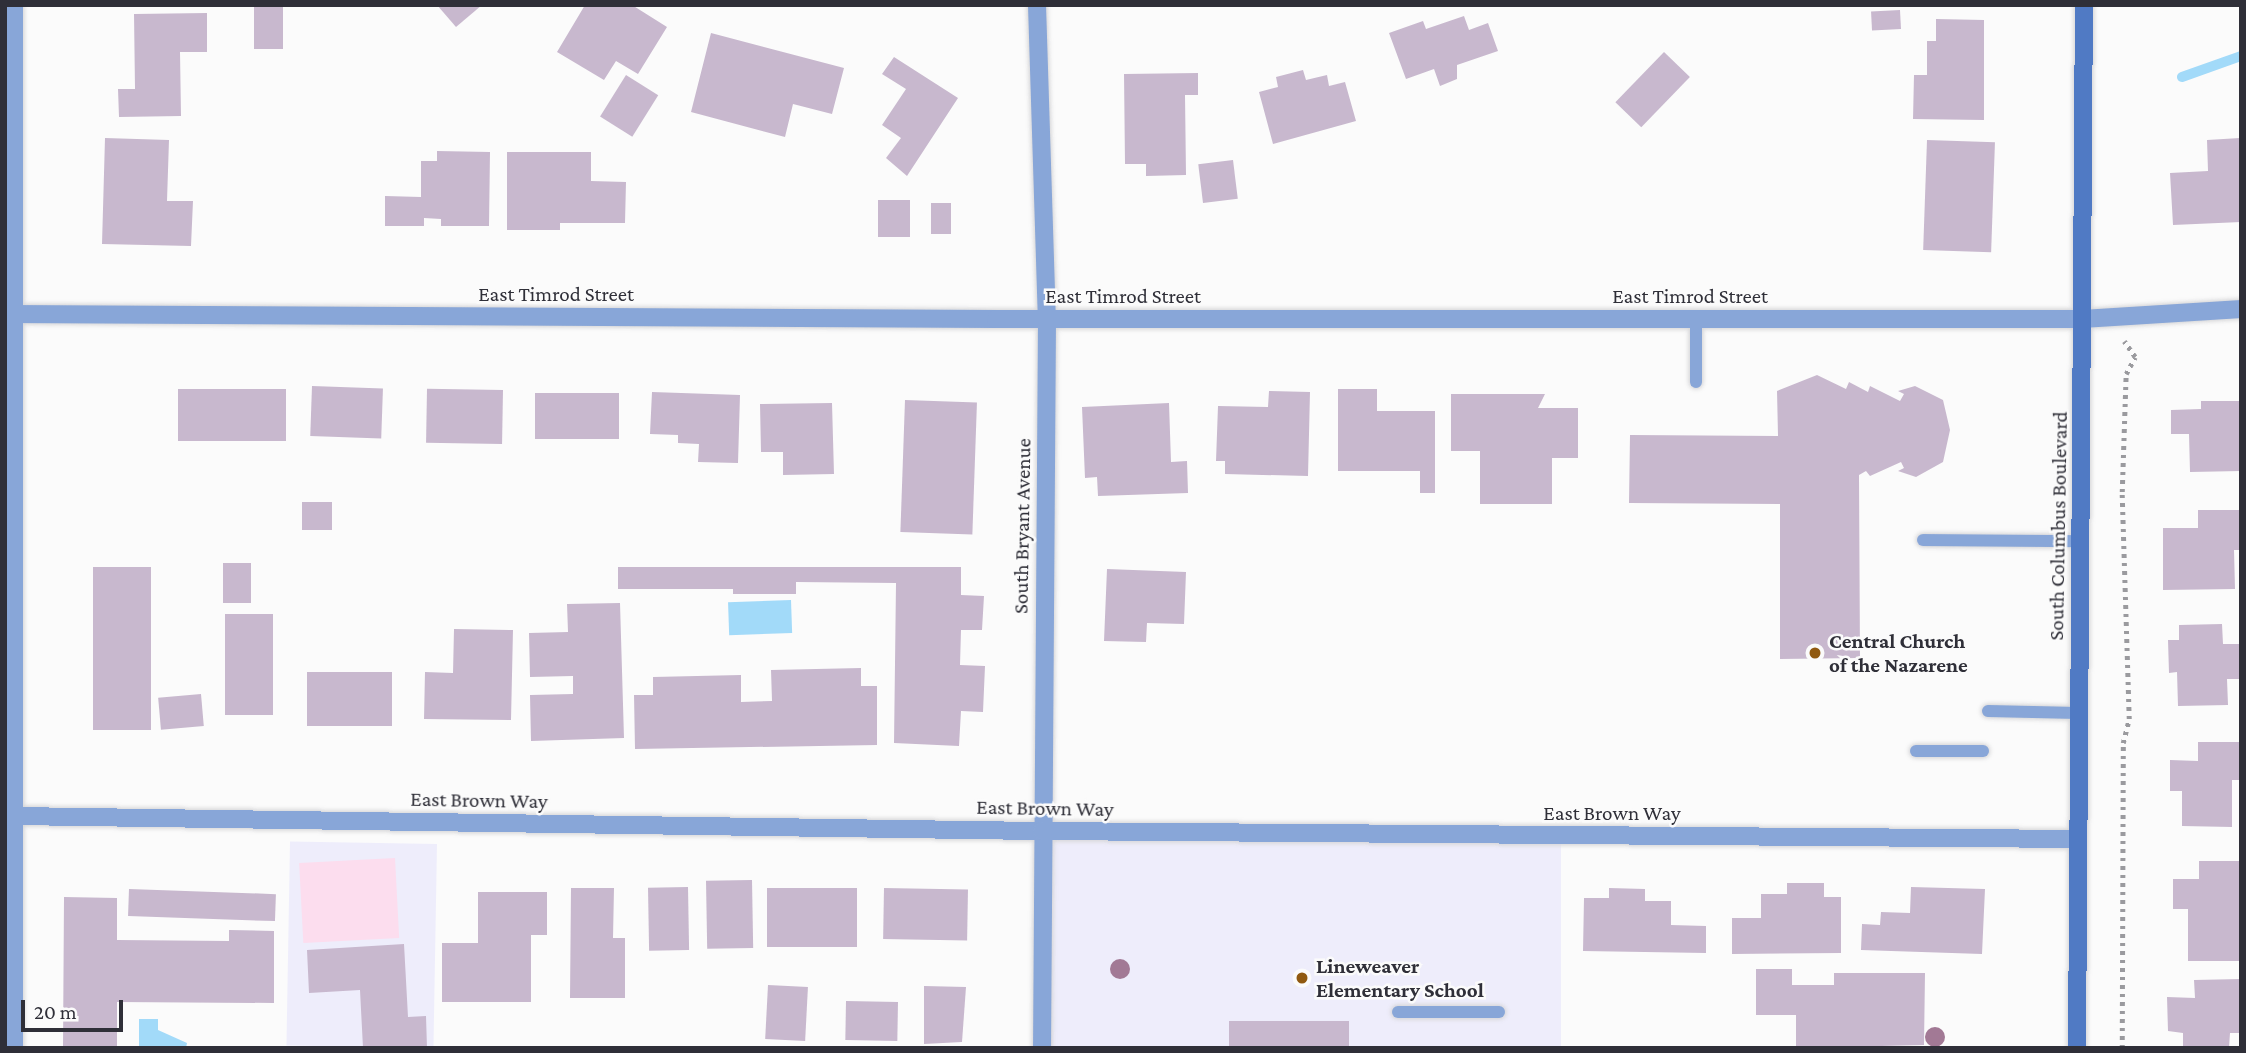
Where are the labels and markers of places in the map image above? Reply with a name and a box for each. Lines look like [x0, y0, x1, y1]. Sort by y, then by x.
place label: Central Church of the Nazarene [1829, 628, 1968, 678]
marker: Central Church of the Nazarene [1807, 645, 1823, 661]
place label: Lineweaver Elementary School [1316, 953, 1484, 1003]
marker: Lineweaver Elementary School [1294, 970, 1310, 986]

